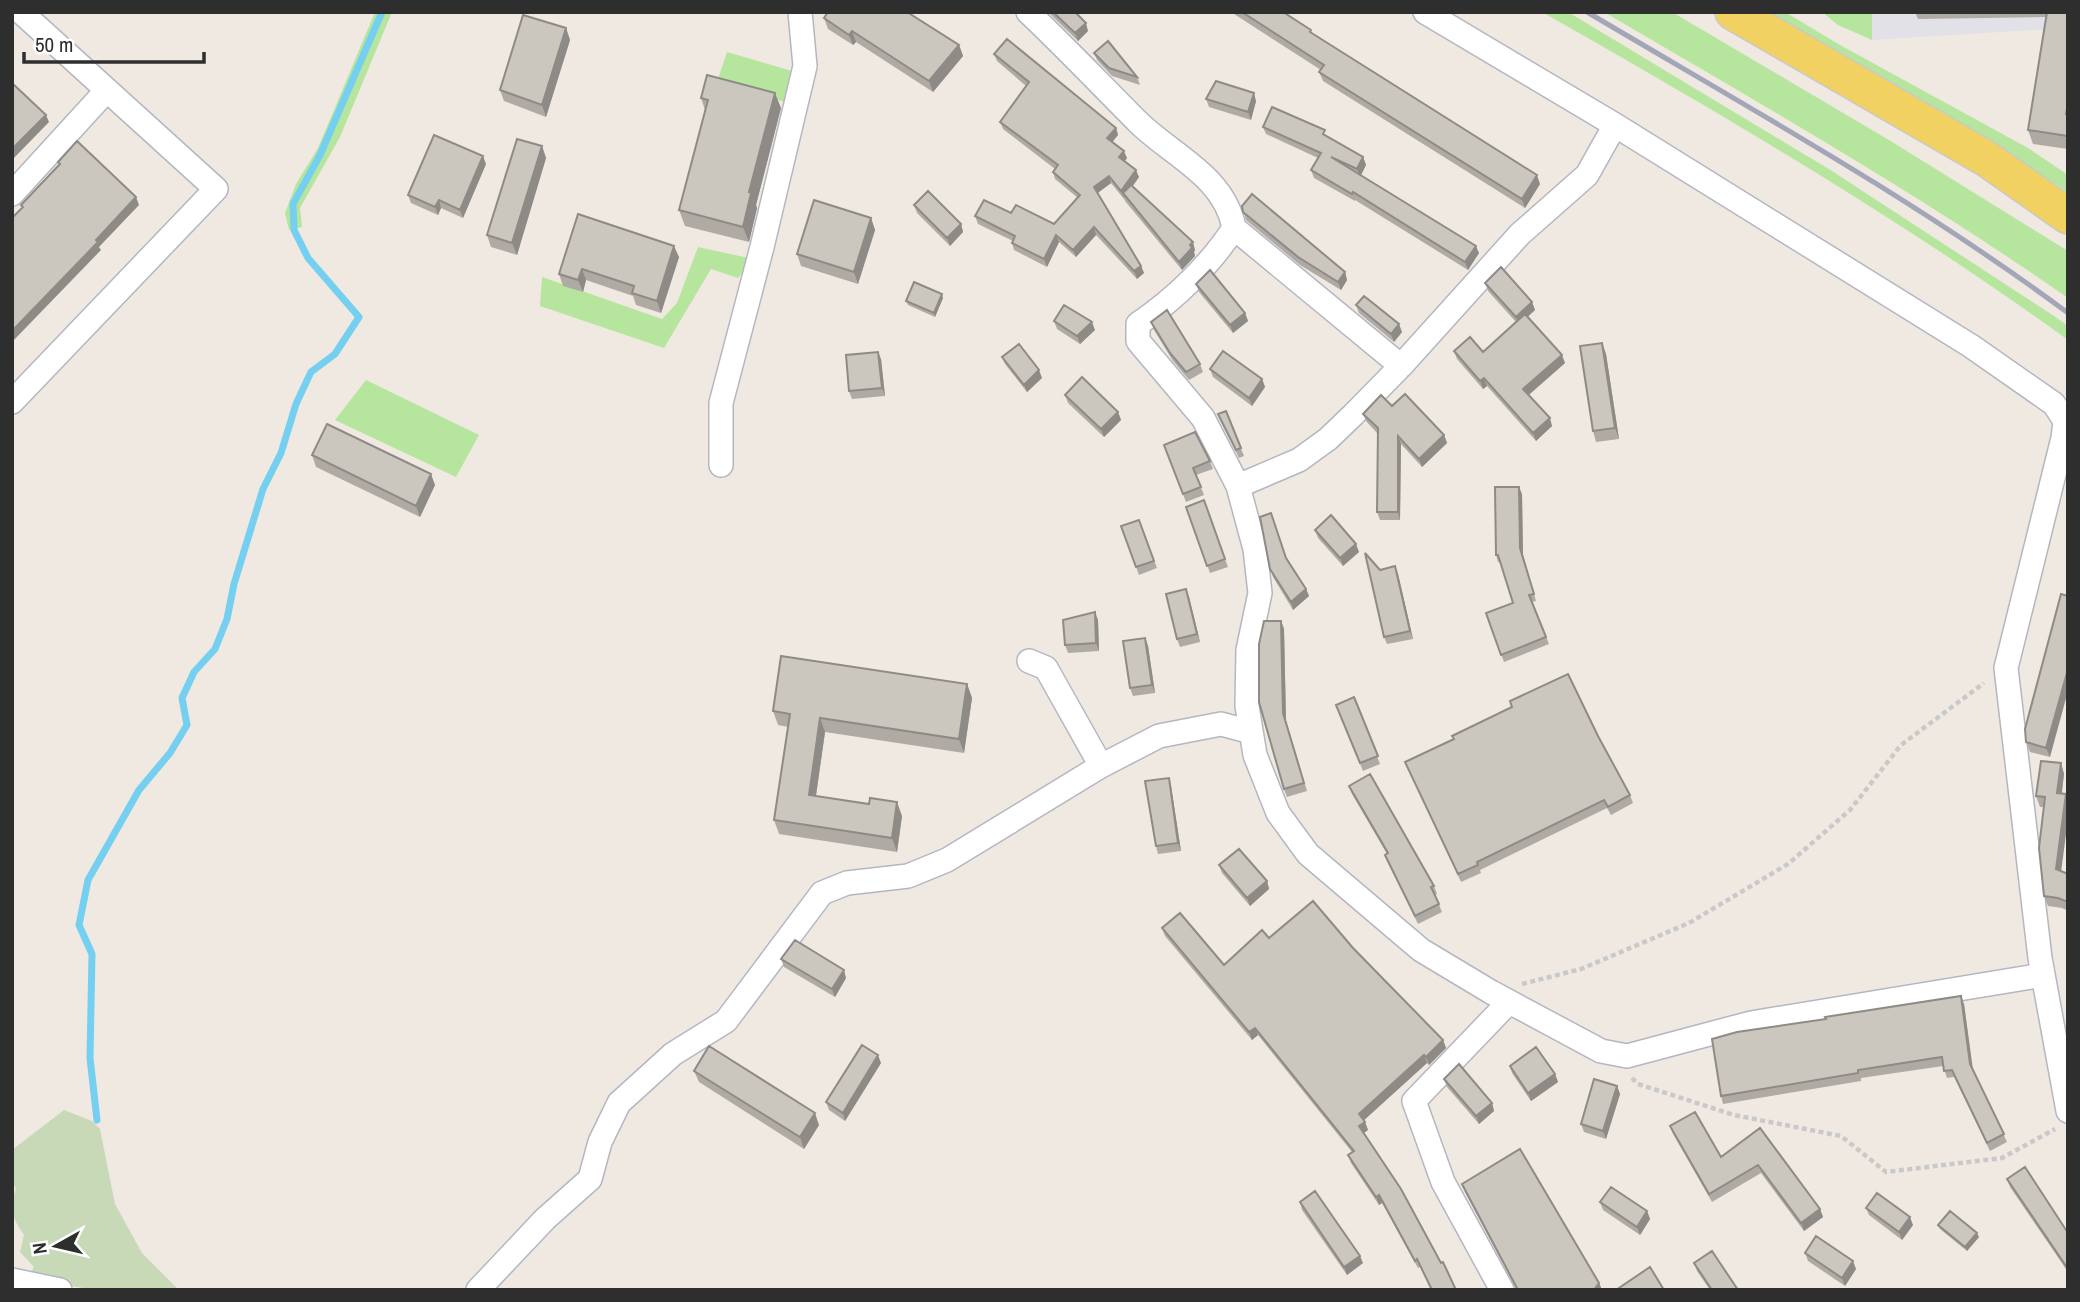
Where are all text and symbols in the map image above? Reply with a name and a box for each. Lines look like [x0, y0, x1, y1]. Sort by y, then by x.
scale bar [24, 21, 205, 65]
text: 50 m [35, 30, 73, 59]
north arrow [21, 1211, 91, 1281]
text: N [26, 1241, 53, 1256]

